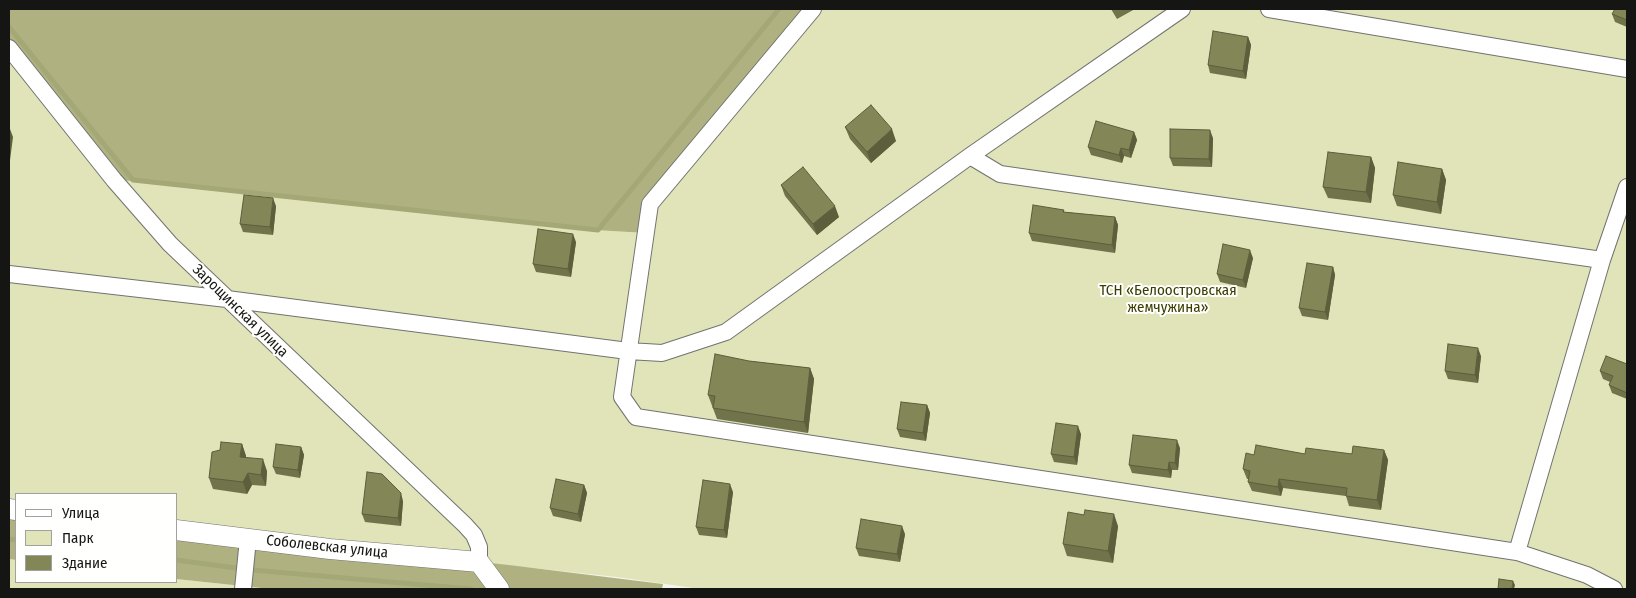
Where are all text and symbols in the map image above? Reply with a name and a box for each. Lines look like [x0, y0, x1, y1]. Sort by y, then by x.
street label: Зарощинская улица [188, 261, 292, 361]
park label: ТСН «Белоостровская жемчужина» [1099, 282, 1237, 317]
legend [15, 493, 178, 583]
text: Улица [62, 504, 100, 522]
text: Парк [62, 529, 93, 547]
street label: Соболевская улица [265, 532, 389, 562]
text: Здание [62, 554, 108, 572]

